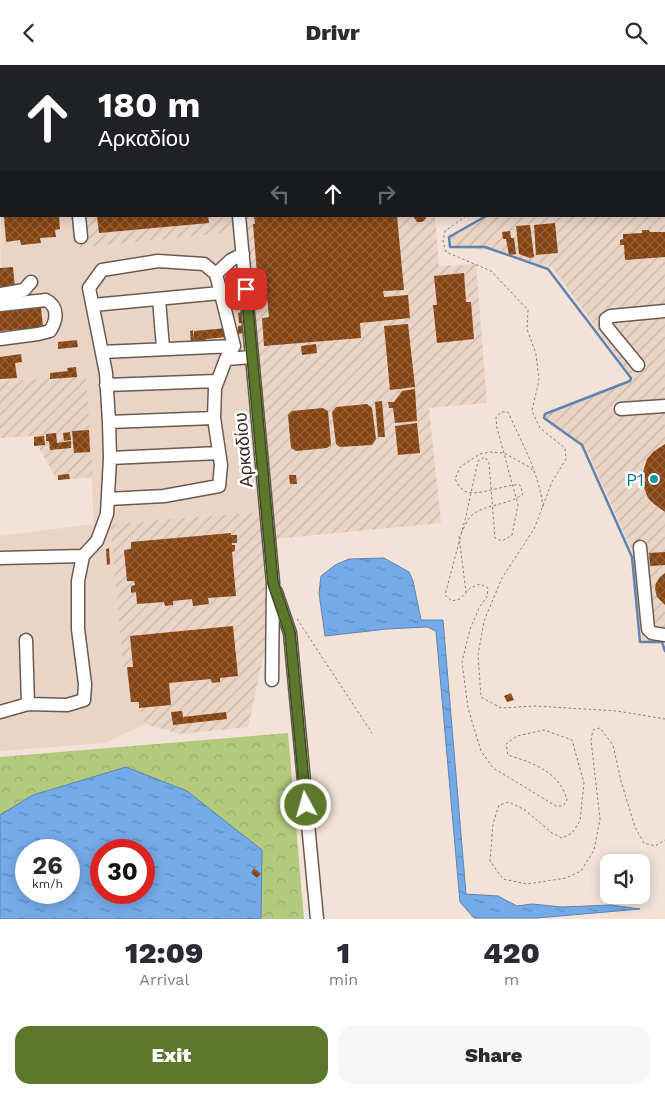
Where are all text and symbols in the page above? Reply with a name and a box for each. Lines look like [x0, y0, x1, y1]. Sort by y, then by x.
icon: back [15, 19, 43, 47]
icon: search [622, 19, 650, 47]
text: Drivr [305, 20, 360, 45]
text: 180 m [98, 84, 201, 126]
icon: ahead [15, 85, 80, 150]
text: Αρκαδίου [98, 126, 190, 151]
icon: left [266, 180, 294, 208]
icon: ahead [319, 180, 347, 208]
icon: right [372, 180, 400, 208]
pin [225, 268, 267, 310]
icon: arrive [232, 275, 260, 303]
street label: Αρκαδίου [229, 412, 257, 488]
place label: P1 [626, 469, 644, 490]
marker: P1 [648, 473, 660, 485]
position arrow [279, 778, 331, 830]
speed limit sign: 30 [90, 839, 155, 904]
text: 26 [32, 851, 63, 880]
map controls [600, 854, 650, 904]
button: sound [600, 854, 650, 904]
text: km/h [32, 877, 63, 891]
text: 12:09 [125, 935, 204, 970]
text: 1 [337, 935, 350, 970]
text: 420 [483, 935, 540, 970]
text: Arrival [139, 970, 189, 989]
text: min [329, 970, 358, 989]
text: m [504, 970, 519, 989]
button: Exit [15, 1026, 328, 1084]
button: Share [338, 1026, 650, 1084]

